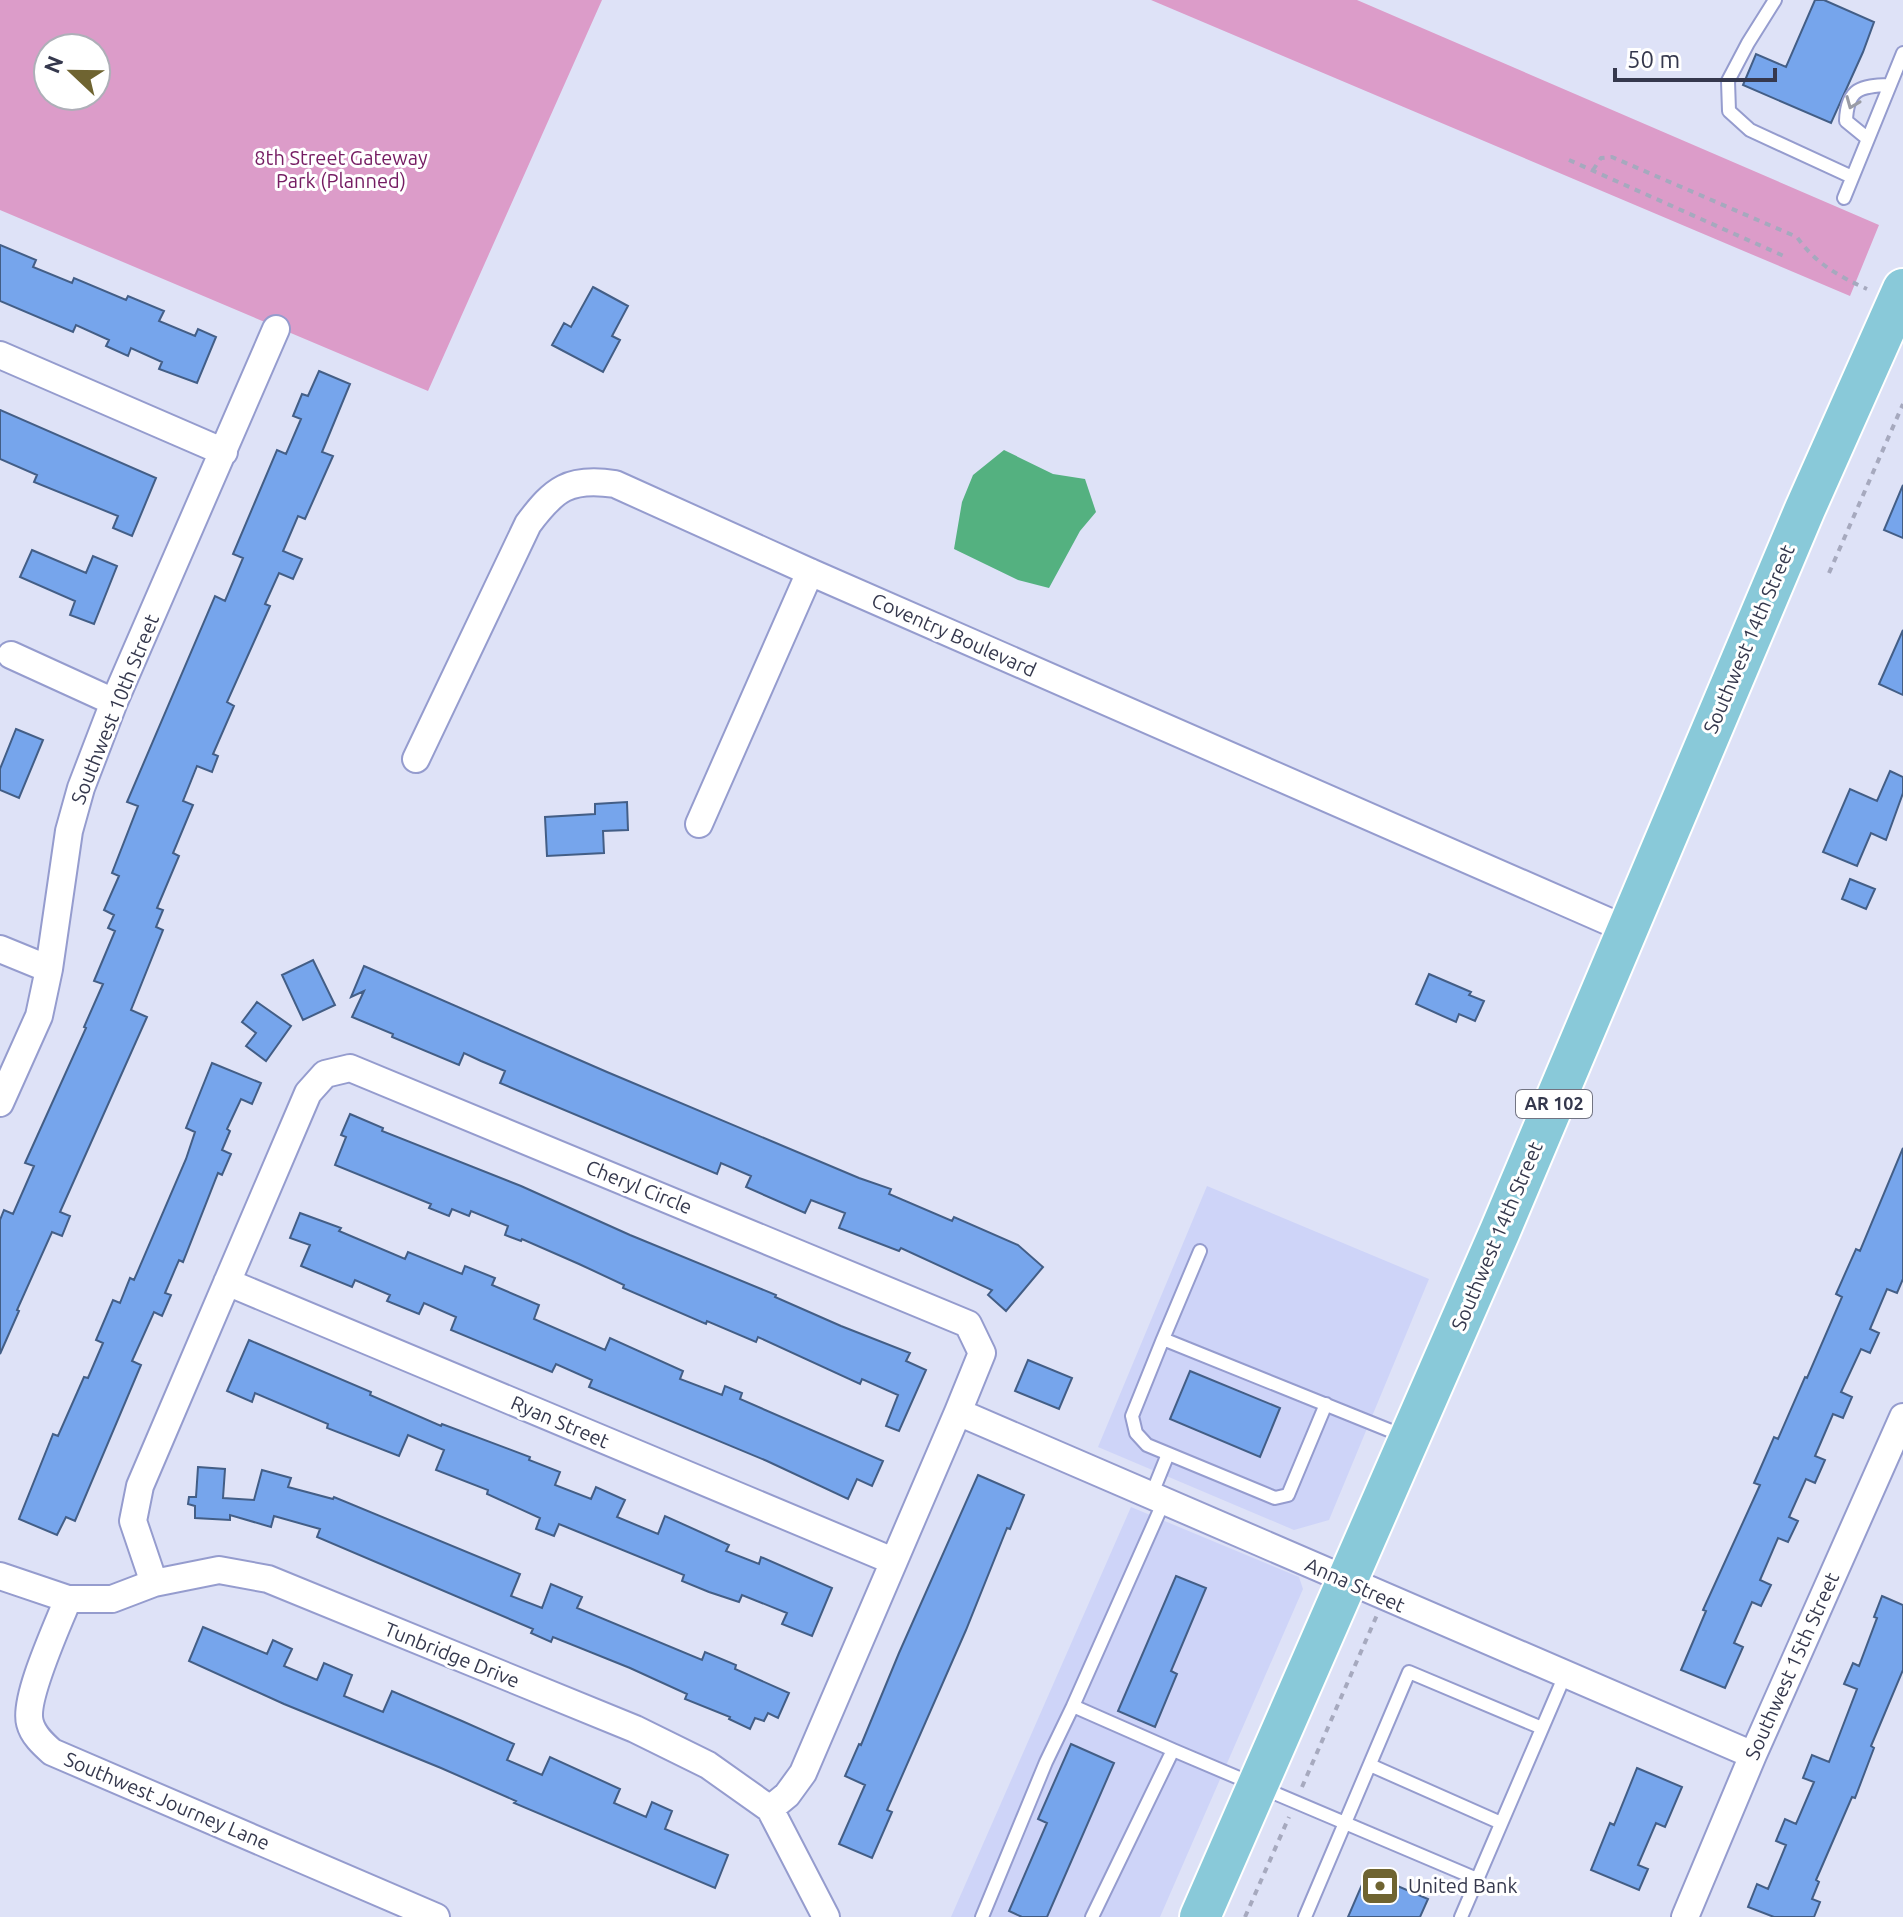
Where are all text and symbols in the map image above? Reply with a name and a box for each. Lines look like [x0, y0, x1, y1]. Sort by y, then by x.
north arrow [32, 32, 112, 112]
scale bar [1615, 32, 1775, 82]
text: 50 m [1627, 46, 1680, 73]
text: N [38, 52, 68, 77]
one-way arrow [1845, 95, 1862, 109]
park label: 8th Street Gateway Park (Planned) [254, 146, 428, 192]
street label: Southwest 14th Street [1698, 541, 1799, 737]
street label: Coventry Boulevard [868, 588, 1040, 681]
street label: Southwest 10th Street [66, 610, 163, 807]
road number: AR 102 [1516, 1090, 1592, 1118]
street label: Southwest 14th Street [1446, 1138, 1547, 1334]
street label: Cheryl Circle [583, 1155, 696, 1218]
street label: Ryan Street [508, 1391, 613, 1453]
street label: Anna Street [1302, 1552, 1409, 1617]
street label: Southwest 15th Street [1740, 1568, 1843, 1763]
street label: Tunbridge Drive [381, 1617, 523, 1692]
street label: Southwest Journey Lane [61, 1747, 273, 1854]
bank icon: United Bank [1359, 1865, 1401, 1907]
place label: United Bank [1408, 1874, 1518, 1897]

